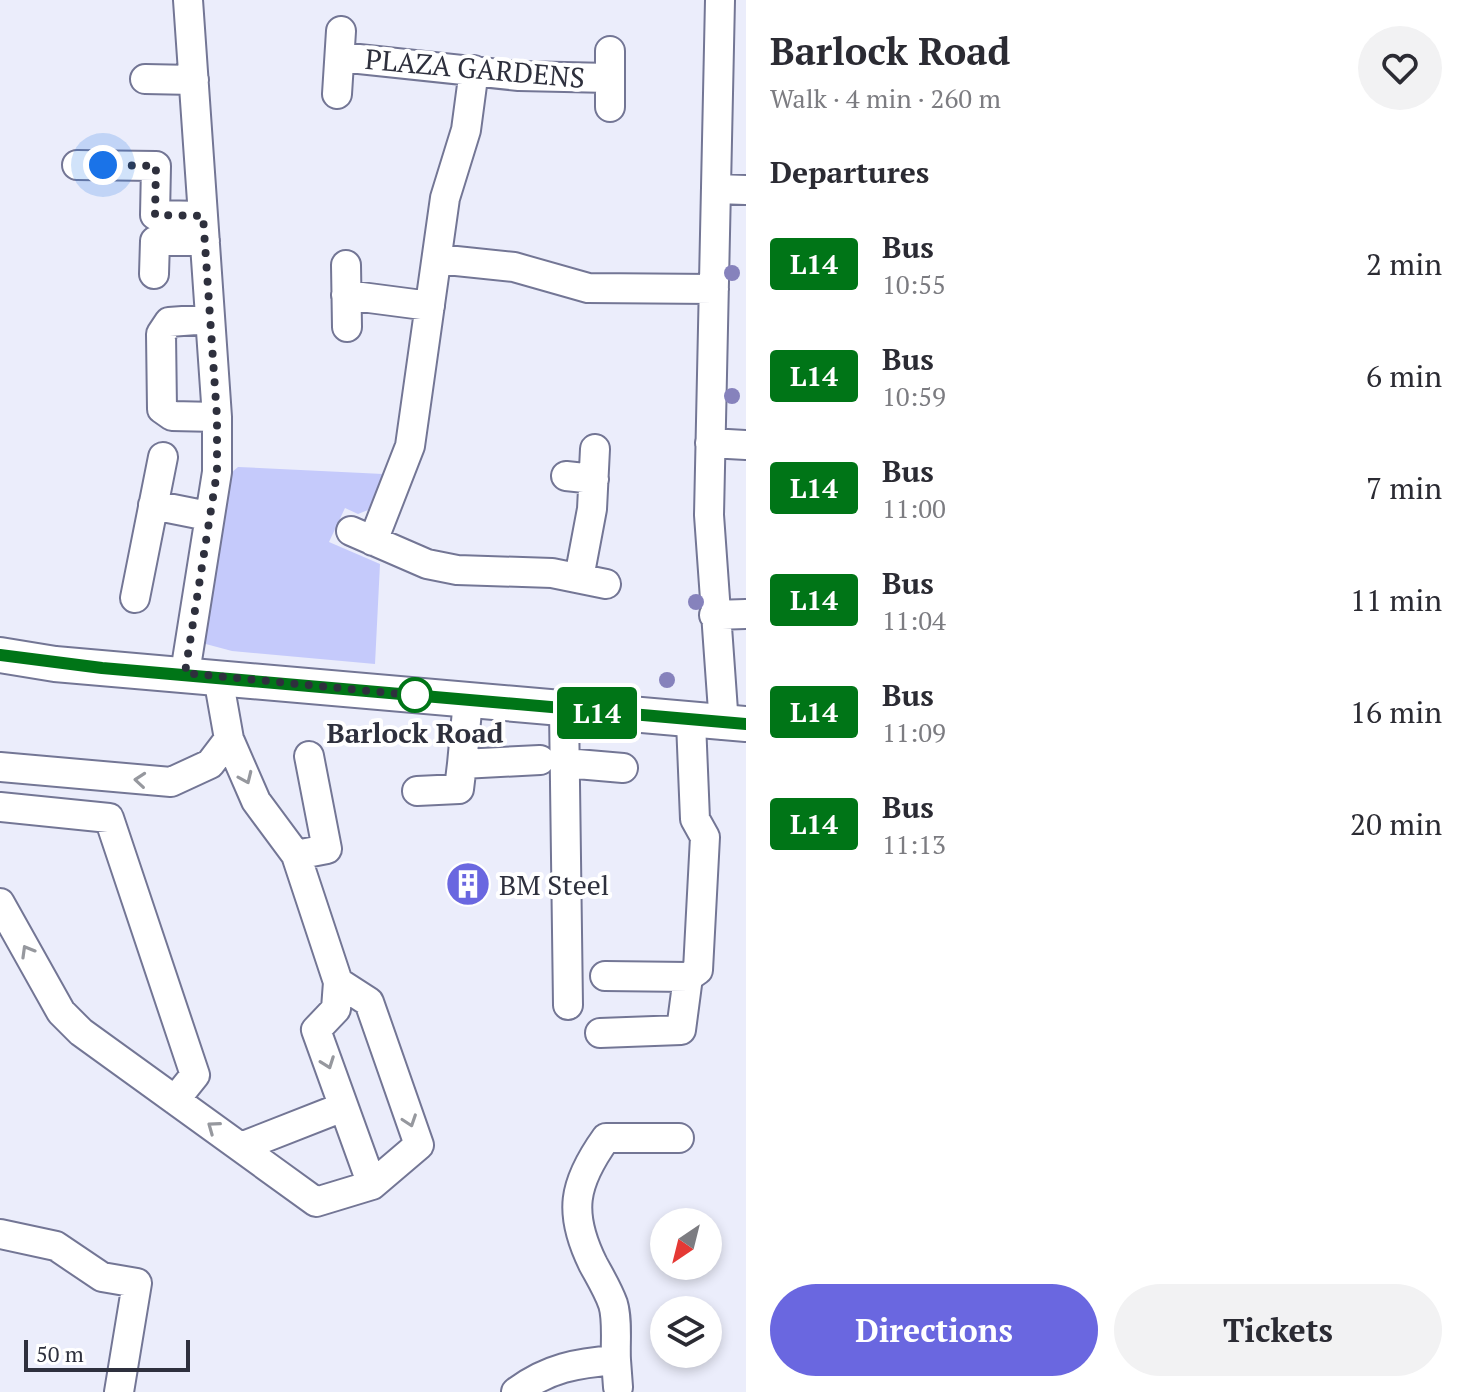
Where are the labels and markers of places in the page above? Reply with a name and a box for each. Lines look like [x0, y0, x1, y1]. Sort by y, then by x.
marker: Barlock Road [398, 678, 432, 712]
place label: Barlock Road [326, 714, 504, 751]
building icon: BM Steel [444, 860, 492, 908]
place label: BM Steel [499, 866, 609, 903]

